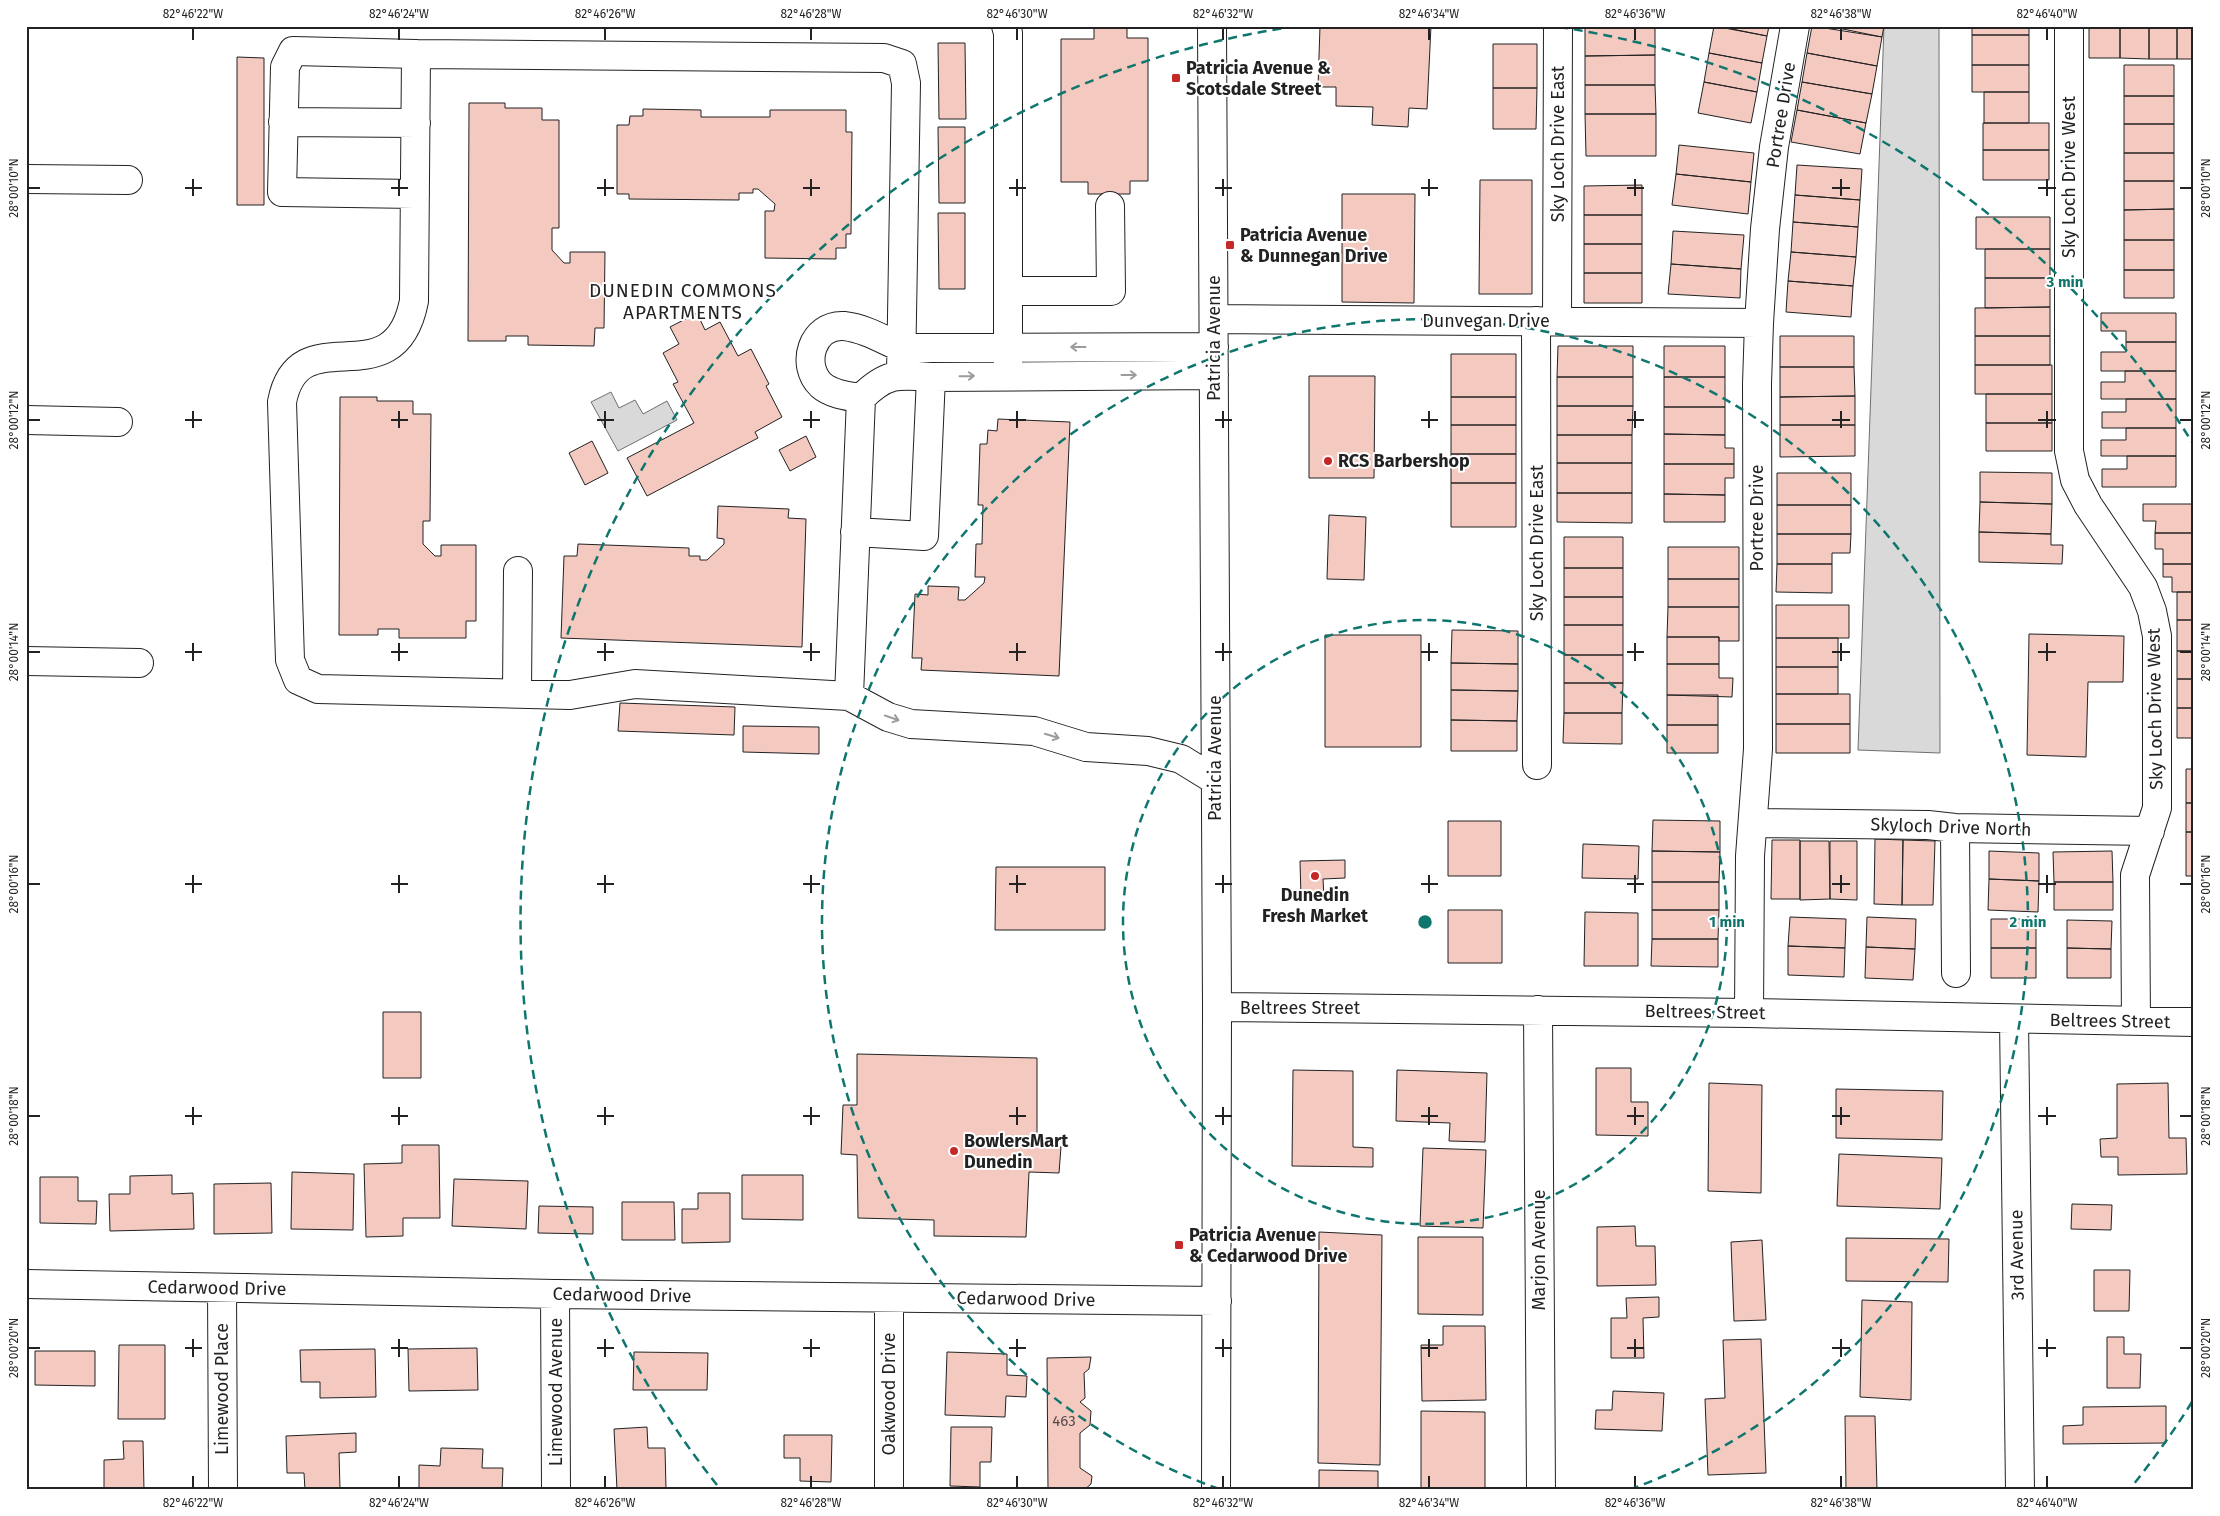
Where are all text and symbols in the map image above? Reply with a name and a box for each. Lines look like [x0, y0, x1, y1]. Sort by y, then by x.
text: 82°46'22"W [163, 7, 223, 21]
text: 82°46'24"W [369, 7, 429, 21]
text: 82°46'26"W [575, 7, 635, 21]
text: 82°46'28"W [781, 7, 842, 21]
text: 82°46'30"W [986, 7, 1048, 21]
text: 82°46'32"W [1193, 7, 1253, 21]
text: 82°46'34"W [1399, 7, 1459, 21]
text: 82°46'36"W [1605, 7, 1665, 21]
text: 82°46'38"W [1811, 7, 1872, 21]
text: 82°46'40"W [2016, 7, 2078, 21]
place label: Patricia Avenue & Scotsdale Street [1186, 57, 1331, 100]
street label: Portree Drive [1762, 60, 1800, 170]
street label: Sky Loch Drive East [1547, 65, 1569, 222]
marker: Patricia Avenue & Scotsdale Street [1170, 72, 1182, 84]
street label: Sky Loch Drive West [2058, 96, 2080, 258]
text: 28°00'10"N [7, 158, 21, 218]
text: 28°00'10"N [2199, 158, 2213, 218]
place label: Patricia Avenue & Dunnegan Drive [1240, 224, 1388, 267]
marker: Patricia Avenue & Dunnegan Drive [1224, 239, 1236, 251]
text: 3 min [2046, 273, 2083, 291]
street label: Patricia Avenue [1203, 275, 1225, 401]
district label: DUNEDIN COMMONS APARTMENTS [589, 279, 777, 324]
street label: Dunvegan Drive [1422, 310, 1550, 332]
one-way arrow [1070, 342, 1086, 352]
one-way arrow [1120, 370, 1137, 380]
one-way arrow [958, 371, 974, 381]
text: 28°00'12"N [7, 391, 21, 449]
text: 28°00'12"N [2199, 391, 2213, 449]
place label: RCS Barbershop [1338, 450, 1470, 472]
marker: RCS Barbershop [1322, 455, 1334, 467]
street label: Sky Loch Drive East [1526, 464, 1548, 621]
street label: Portree Drive [1746, 465, 1768, 571]
text: 28°00'14"N [7, 623, 21, 681]
text: 28°00'14"N [2199, 623, 2213, 681]
street label: Sky Loch Drive West [2143, 627, 2167, 790]
street label: Patricia Avenue [1204, 695, 1226, 821]
one-way arrow [884, 714, 899, 723]
one-way arrow [1044, 732, 1060, 742]
street label: Skyloch Drive North [1870, 813, 2032, 841]
text: 28°00'16"N [7, 854, 21, 914]
text: 28°00'16"N [2199, 854, 2213, 914]
marker: Dunedin Fresh Market [1309, 870, 1321, 882]
place label: Dunedin Fresh Market [1262, 884, 1369, 927]
centre of rings [1416, 913, 1434, 931]
text: 1 min [1709, 913, 1745, 931]
text: 2 min [2010, 913, 2046, 931]
street label: Beltrees Street [1240, 997, 1361, 1019]
street label: Beltrees Street [1645, 1000, 1766, 1024]
street label: Beltrees Street [2050, 1009, 2171, 1033]
text: 28°00'18"N [7, 1086, 21, 1146]
text: 28°00'18"N [2199, 1086, 2213, 1146]
place label: BowlersMart Dunedin [964, 1130, 1069, 1173]
marker: BowlersMart Dunedin [948, 1145, 960, 1157]
street label: Marjon Avenue [1528, 1189, 1550, 1311]
street label: 3rd Avenue [2005, 1209, 2029, 1301]
place label: Patricia Avenue & Cedarwood Drive [1189, 1224, 1347, 1267]
marker: Patricia Avenue & Cedarwood Drive [1173, 1239, 1185, 1251]
street label: Cedarwood Drive [147, 1276, 287, 1300]
street label: Cedarwood Drive [552, 1283, 692, 1307]
street label: Cedarwood Drive [956, 1287, 1096, 1311]
text: 28°00'20"N [7, 1318, 21, 1378]
street label: Limewood Avenue [545, 1318, 567, 1466]
text: 28°00'20"N [2199, 1318, 2213, 1378]
street label: Limewood Place [211, 1323, 233, 1455]
street label: Oakwood Drive [878, 1333, 900, 1455]
house number: 463 [1052, 1412, 1076, 1430]
text: 82°46'22"W [163, 1496, 223, 1510]
text: 82°46'24"W [369, 1496, 429, 1510]
text: 82°46'26"W [575, 1496, 635, 1510]
text: 82°46'28"W [781, 1496, 842, 1510]
text: 82°46'30"W [986, 1496, 1048, 1510]
text: 82°46'32"W [1193, 1496, 1253, 1510]
text: 82°46'34"W [1399, 1496, 1459, 1510]
text: 82°46'36"W [1605, 1496, 1665, 1510]
text: 82°46'38"W [1811, 1496, 1872, 1510]
text: 82°46'40"W [2016, 1496, 2078, 1510]

